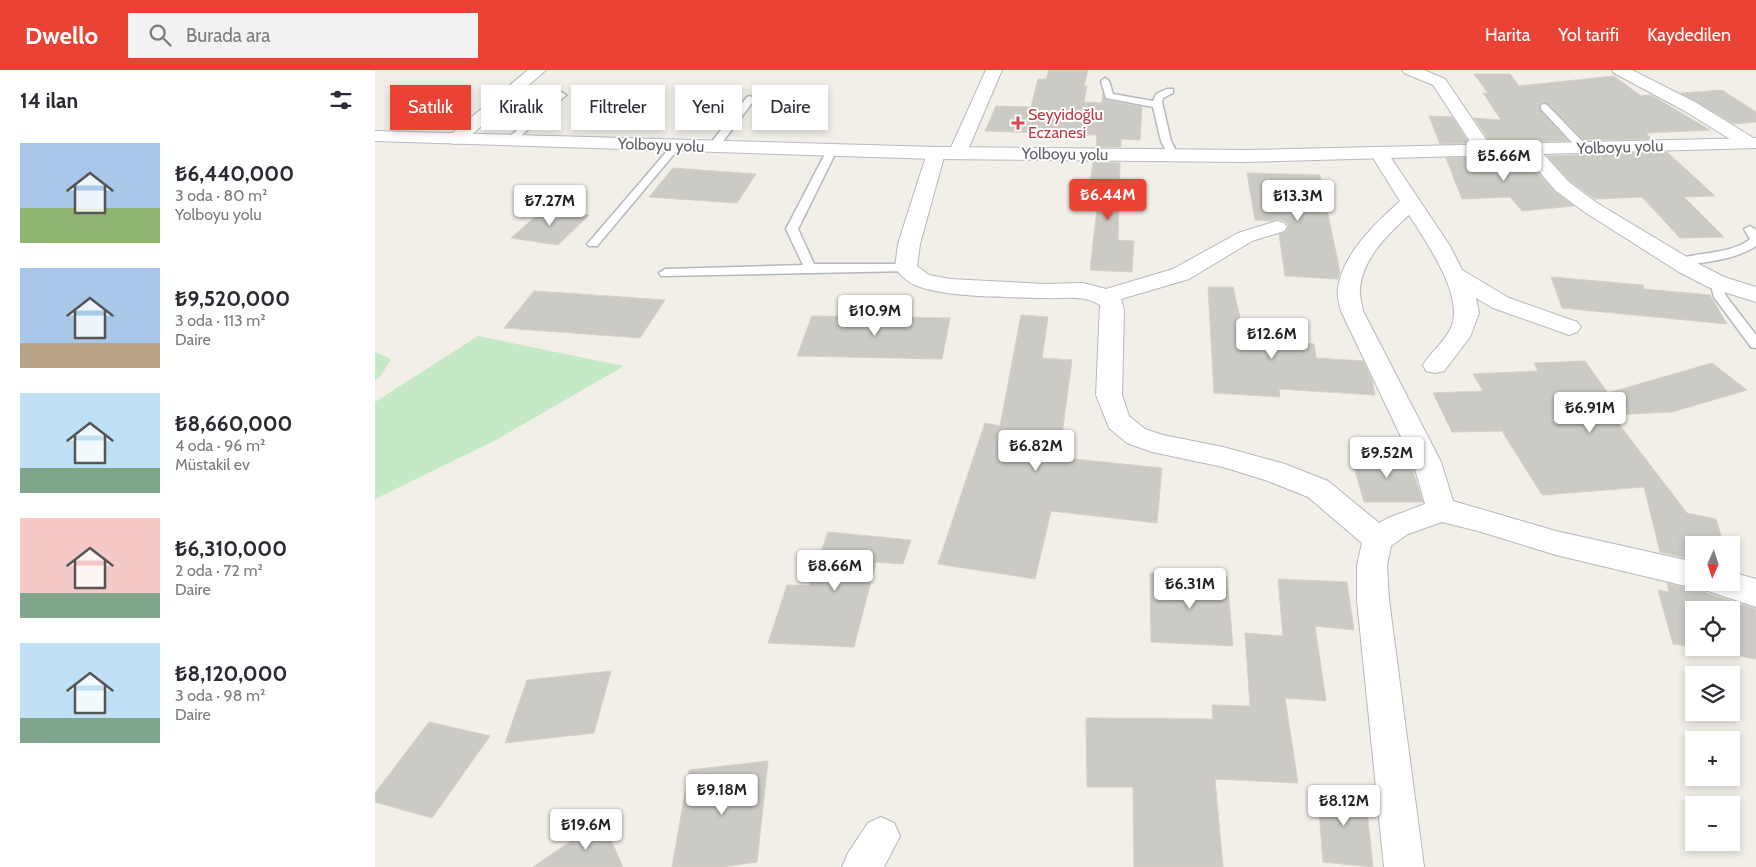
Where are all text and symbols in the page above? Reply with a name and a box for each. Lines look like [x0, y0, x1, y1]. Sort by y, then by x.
search box [128, 13, 478, 58]
text: Dwello [25, 21, 98, 50]
icon: search [146, 21, 174, 49]
text: Burada ara [186, 24, 270, 47]
text: Harita [1485, 24, 1530, 46]
text: Yol tarifi [1558, 24, 1619, 46]
text: Kaydedilen [1647, 24, 1731, 46]
chip: Satılık [390, 85, 471, 130]
chip: Kiralık [481, 85, 561, 130]
chip: Filtreler [571, 85, 665, 130]
chip: Yeni [675, 85, 742, 130]
chip: Daire [752, 85, 828, 130]
icon: filters [327, 86, 355, 114]
text: 14 ilan [20, 88, 78, 113]
place label: Seyyidoğlu Eczanesi [1028, 105, 1103, 142]
marker: Seyyidoğlu Eczanesi [1012, 117, 1024, 129]
street label: Yolboyu yolu [616, 134, 705, 156]
street label: Yolboyu yolu [1575, 136, 1664, 158]
pin: ₺5.66M [1463, 140, 1545, 182]
street label: Yolboyu yolu [1020, 144, 1109, 164]
text: ₺5.66M [1478, 146, 1530, 165]
text: ₺6,440,000 [175, 161, 294, 186]
icon: home [60, 163, 120, 223]
pin: ₺6.44M [1067, 178, 1149, 221]
pin: ₺13.3M [1257, 180, 1339, 222]
pin: ₺7.27M [509, 184, 591, 227]
text: ₺6.44M [1080, 185, 1136, 204]
text: 3 oda · 80 m² [175, 186, 267, 205]
text: ₺13.3M [1273, 186, 1323, 205]
text: ₺7.27M [525, 191, 575, 210]
text: Yolboyu yolu [175, 205, 262, 224]
text: ₺9,520,000 [175, 286, 290, 311]
icon: home [60, 288, 120, 348]
pin: ₺10.9M [834, 294, 916, 337]
text: ₺10.9M [849, 301, 901, 320]
text: 3 oda · 113 m² [175, 311, 266, 330]
pin: ₺12.6M [1231, 318, 1313, 360]
text: ₺12.6M [1247, 324, 1297, 343]
text: Daire [175, 330, 211, 349]
pin: ₺6.91M [1549, 392, 1631, 434]
text: ₺6.91M [1565, 398, 1615, 417]
text: ₺8,660,000 [175, 411, 292, 436]
icon: home [60, 413, 120, 473]
pin: ₺6.82M [995, 430, 1077, 472]
text: 4 oda · 96 m² [175, 436, 265, 455]
text: ₺6.82M [1009, 436, 1063, 455]
pin: ₺9.52M [1346, 436, 1428, 479]
text: ₺9.52M [1361, 443, 1413, 462]
text: Müstakil ev [175, 455, 250, 474]
text: ₺6,310,000 [175, 536, 287, 561]
north arrow [1685, 536, 1740, 591]
map controls [1685, 536, 1740, 851]
icon: home [60, 538, 120, 598]
pin: ₺8.66M [794, 550, 876, 592]
text: ₺8.66M [808, 556, 862, 575]
text: 2 oda · 72 m² [175, 561, 263, 580]
pin: ₺6.31M [1149, 568, 1231, 610]
text: ₺6.31M [1165, 574, 1215, 593]
text: Daire [175, 580, 211, 599]
button: locate [1685, 601, 1740, 656]
text: ₺8,120,000 [175, 661, 287, 686]
icon: home [60, 663, 120, 723]
button: layers [1685, 666, 1740, 721]
text: 3 oda · 98 m² [175, 686, 265, 705]
text: Daire [175, 705, 211, 724]
button: + [1685, 731, 1740, 786]
pin: ₺9.18M [681, 774, 763, 816]
text: ₺9.18M [697, 780, 747, 799]
pin: ₺8.12M [1303, 784, 1385, 827]
text: ₺8.12M [1319, 791, 1369, 810]
button: − [1685, 796, 1740, 851]
pin: ₺19.6M [545, 808, 627, 851]
text: ₺19.6M [561, 815, 611, 834]

